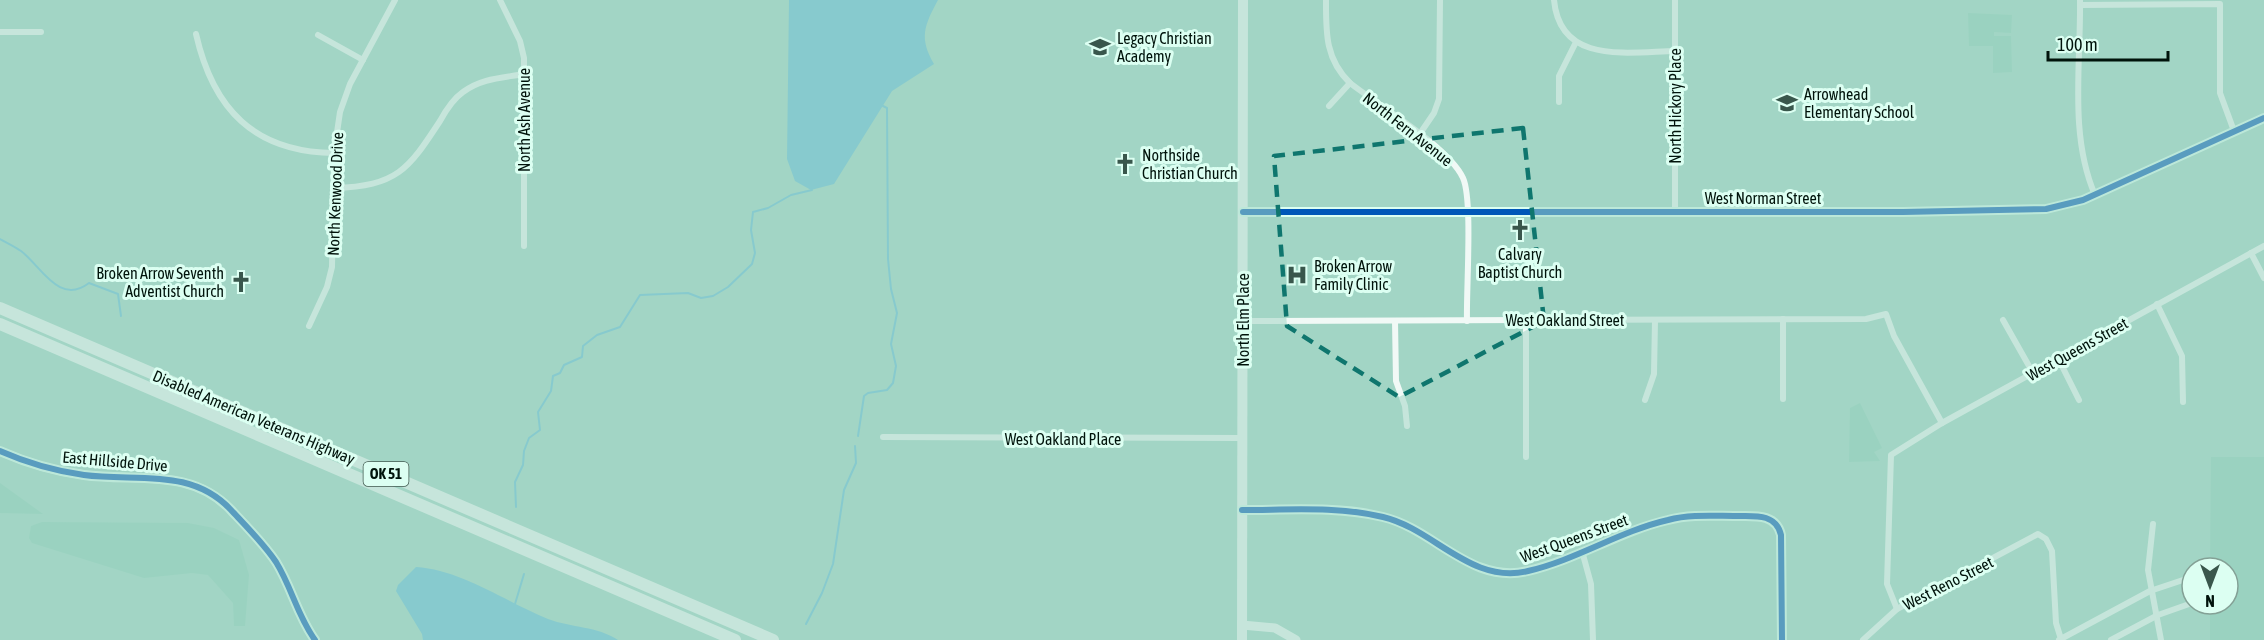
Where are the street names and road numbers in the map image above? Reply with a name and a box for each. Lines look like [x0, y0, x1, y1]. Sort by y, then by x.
street label: North Hickory Place [1666, 48, 1685, 164]
street label: North Ash Avenue [515, 68, 533, 172]
street label: North Fern Avenue [1360, 89, 1456, 169]
street label: North Kenwood Drive [324, 132, 346, 256]
street label: West Norman Street [1705, 189, 1822, 207]
street label: North Elm Place [1234, 273, 1252, 367]
street label: West Oakland Street [1506, 311, 1625, 329]
street label: West Queens Street [2023, 314, 2131, 384]
street label: Disabled American Veterans Highway [150, 366, 358, 469]
street label: West Oakland Place [1005, 430, 1121, 448]
street label: East Hillside Drive [62, 447, 168, 475]
road number: OK 51 [364, 462, 408, 486]
street label: West Queens Street [1518, 510, 1631, 566]
street label: West Reno Street [1900, 552, 1996, 613]

